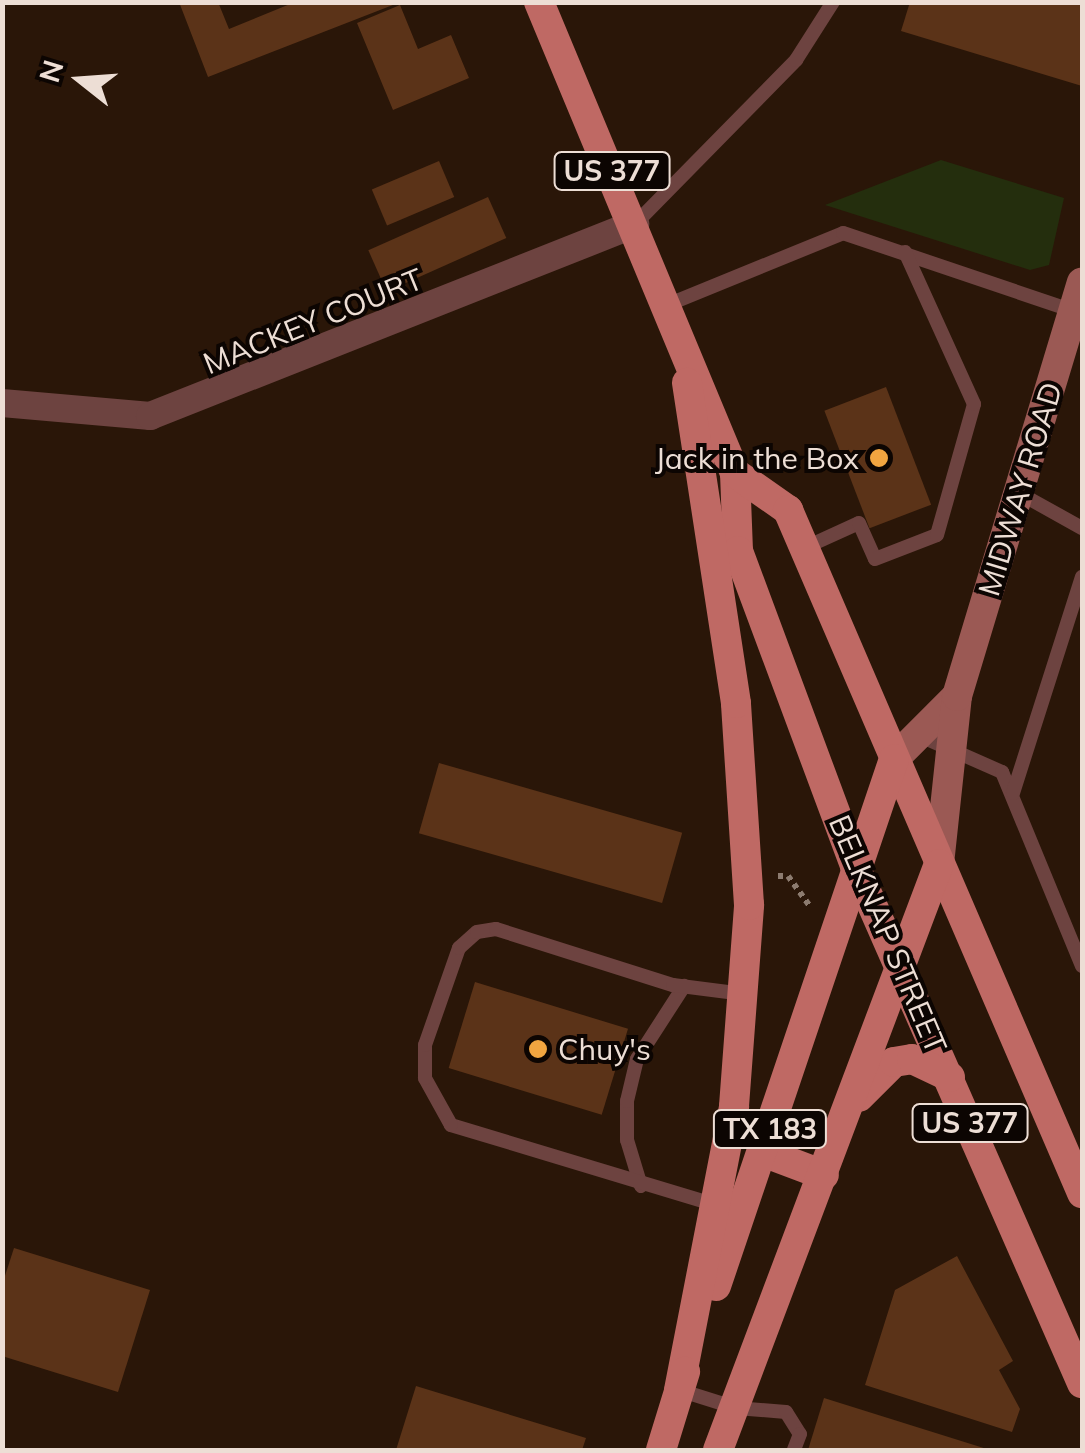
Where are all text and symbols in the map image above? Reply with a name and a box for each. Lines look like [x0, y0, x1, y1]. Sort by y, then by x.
north arrow [30, 30, 130, 130]
text: N [31, 56, 71, 86]
road number: US 377 [552, 148, 672, 194]
street label: MACKEY COURT [198, 261, 428, 381]
street label: MIDWAY ROAD [970, 378, 1070, 600]
place label: Jack in the Box [655, 440, 859, 476]
marker: Jack in the Box [868, 447, 890, 469]
street label: BELKNAP STREET [822, 809, 954, 1059]
place label: Chuy's [558, 1031, 651, 1067]
marker: Chuy's [527, 1038, 549, 1060]
road number: US 377 [910, 1100, 1030, 1146]
road number: TX 183 [712, 1106, 828, 1152]

